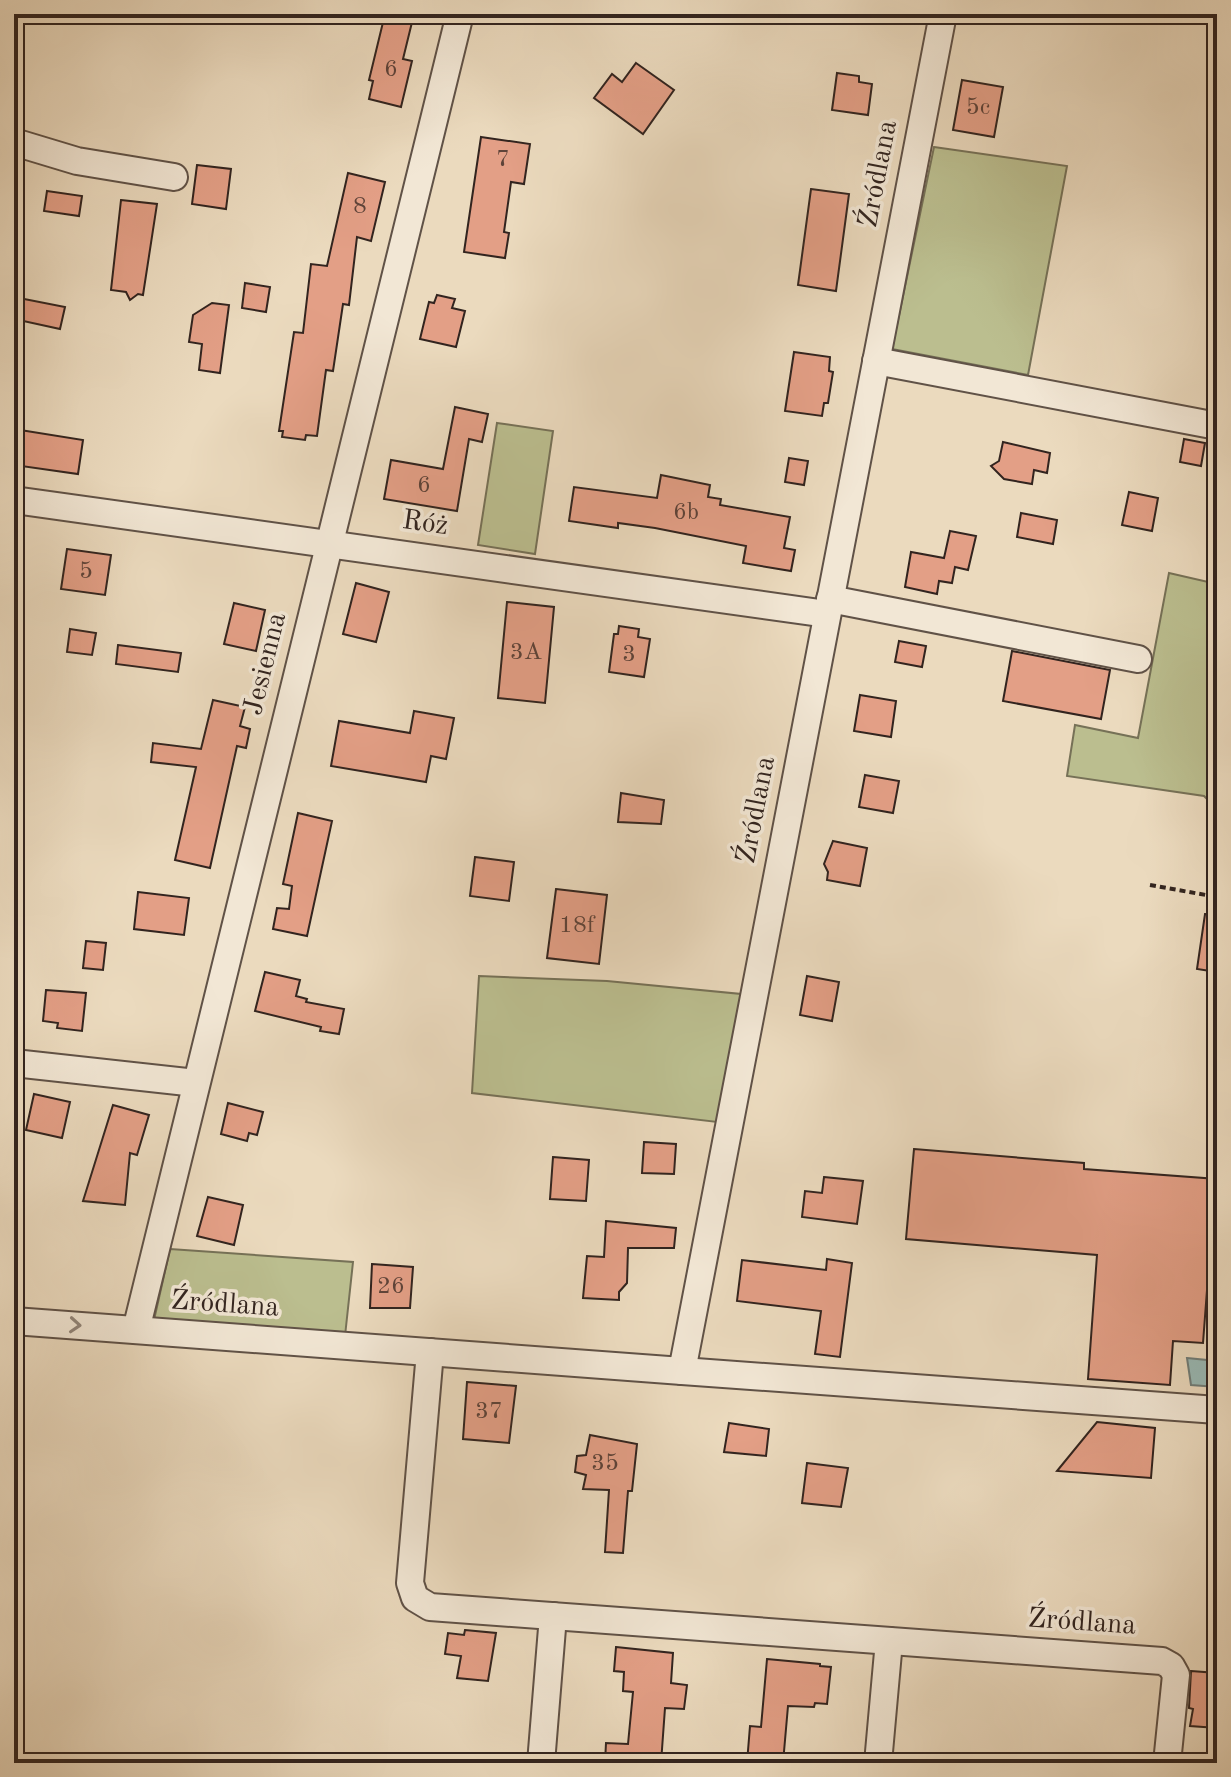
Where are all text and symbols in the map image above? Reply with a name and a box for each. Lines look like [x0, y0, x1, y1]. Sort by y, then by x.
house number: 6 [384, 58, 398, 82]
house number: 5c [966, 96, 990, 120]
street label: Źródlana [850, 117, 903, 230]
house number: 7 [496, 148, 510, 172]
house number: 8 [353, 195, 367, 219]
house number: 6 [417, 474, 431, 498]
house number: 6b [673, 501, 699, 525]
street label: Róż [400, 507, 450, 541]
house number: 5 [79, 560, 93, 584]
street label: Jesienna [240, 610, 292, 718]
house number: 3A [510, 641, 542, 665]
house number: 3 [622, 643, 636, 667]
street label: Źródlana [728, 753, 781, 866]
house number: 18f [559, 914, 596, 938]
house number: 26 [377, 1275, 405, 1299]
street label: Źródlana [170, 1282, 281, 1323]
one-way arrow [69, 1316, 82, 1333]
house number: 37 [475, 1400, 503, 1424]
house number: 35 [591, 1452, 619, 1476]
street label: Źródlana [1027, 1600, 1138, 1641]

